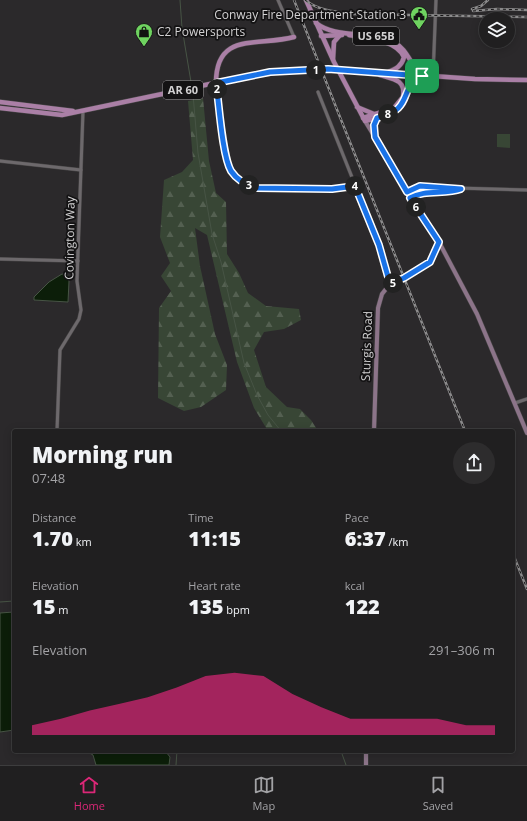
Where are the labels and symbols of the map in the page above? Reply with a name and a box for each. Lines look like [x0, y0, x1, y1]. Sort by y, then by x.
public building icon: Conway Fire Department Station 3 [409, 5, 429, 30]
place label: Conway Fire Department Station 3 [214, 6, 406, 23]
shop icon: C2 Powersports [134, 22, 154, 47]
place label: C2 Powersports [157, 23, 245, 40]
road number: US 65B [353, 27, 399, 45]
pin [405, 59, 439, 93]
pin: 1 [306, 60, 326, 80]
pin: 2 [207, 79, 227, 99]
road number: AR 60 [163, 81, 203, 99]
pin: 8 [378, 104, 398, 124]
pin: 3 [239, 175, 259, 195]
pin: 4 [345, 176, 365, 196]
street label: Covington Way [60, 195, 79, 280]
pin: 6 [406, 197, 426, 217]
pin: 5 [383, 273, 403, 293]
street label: Sturgis Road [357, 311, 376, 381]

